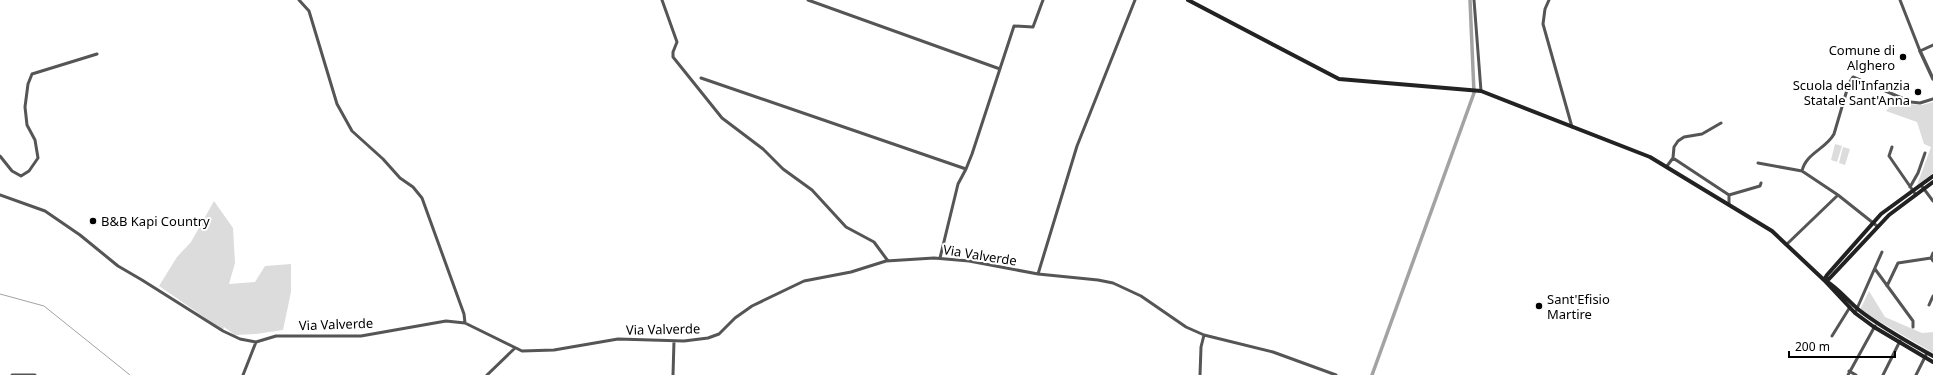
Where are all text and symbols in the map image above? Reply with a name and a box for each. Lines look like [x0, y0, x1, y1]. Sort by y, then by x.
place label: Comune di Alghero [1829, 41, 1895, 74]
marker: Comune di Alghero [1898, 52, 1908, 62]
place label: Scuola dell'Infanzia Statale Sant'Anna [1793, 76, 1910, 109]
marker: Scuola dell'Infanzia Statale Sant'Anna [1913, 87, 1923, 97]
place label: B&B Kapi Country [101, 212, 210, 230]
marker: B&B Kapi Country [88, 216, 98, 226]
street label: Via Valverde [942, 240, 1018, 270]
place label: Sant'Efisio Martire [1547, 290, 1610, 323]
marker: Sant'Efisio Martire [1534, 301, 1544, 311]
street label: Via Valverde [299, 314, 373, 334]
street label: Via Valverde [626, 319, 700, 339]
scale bar [1789, 333, 1895, 359]
text: 200 m [1795, 338, 1830, 355]

